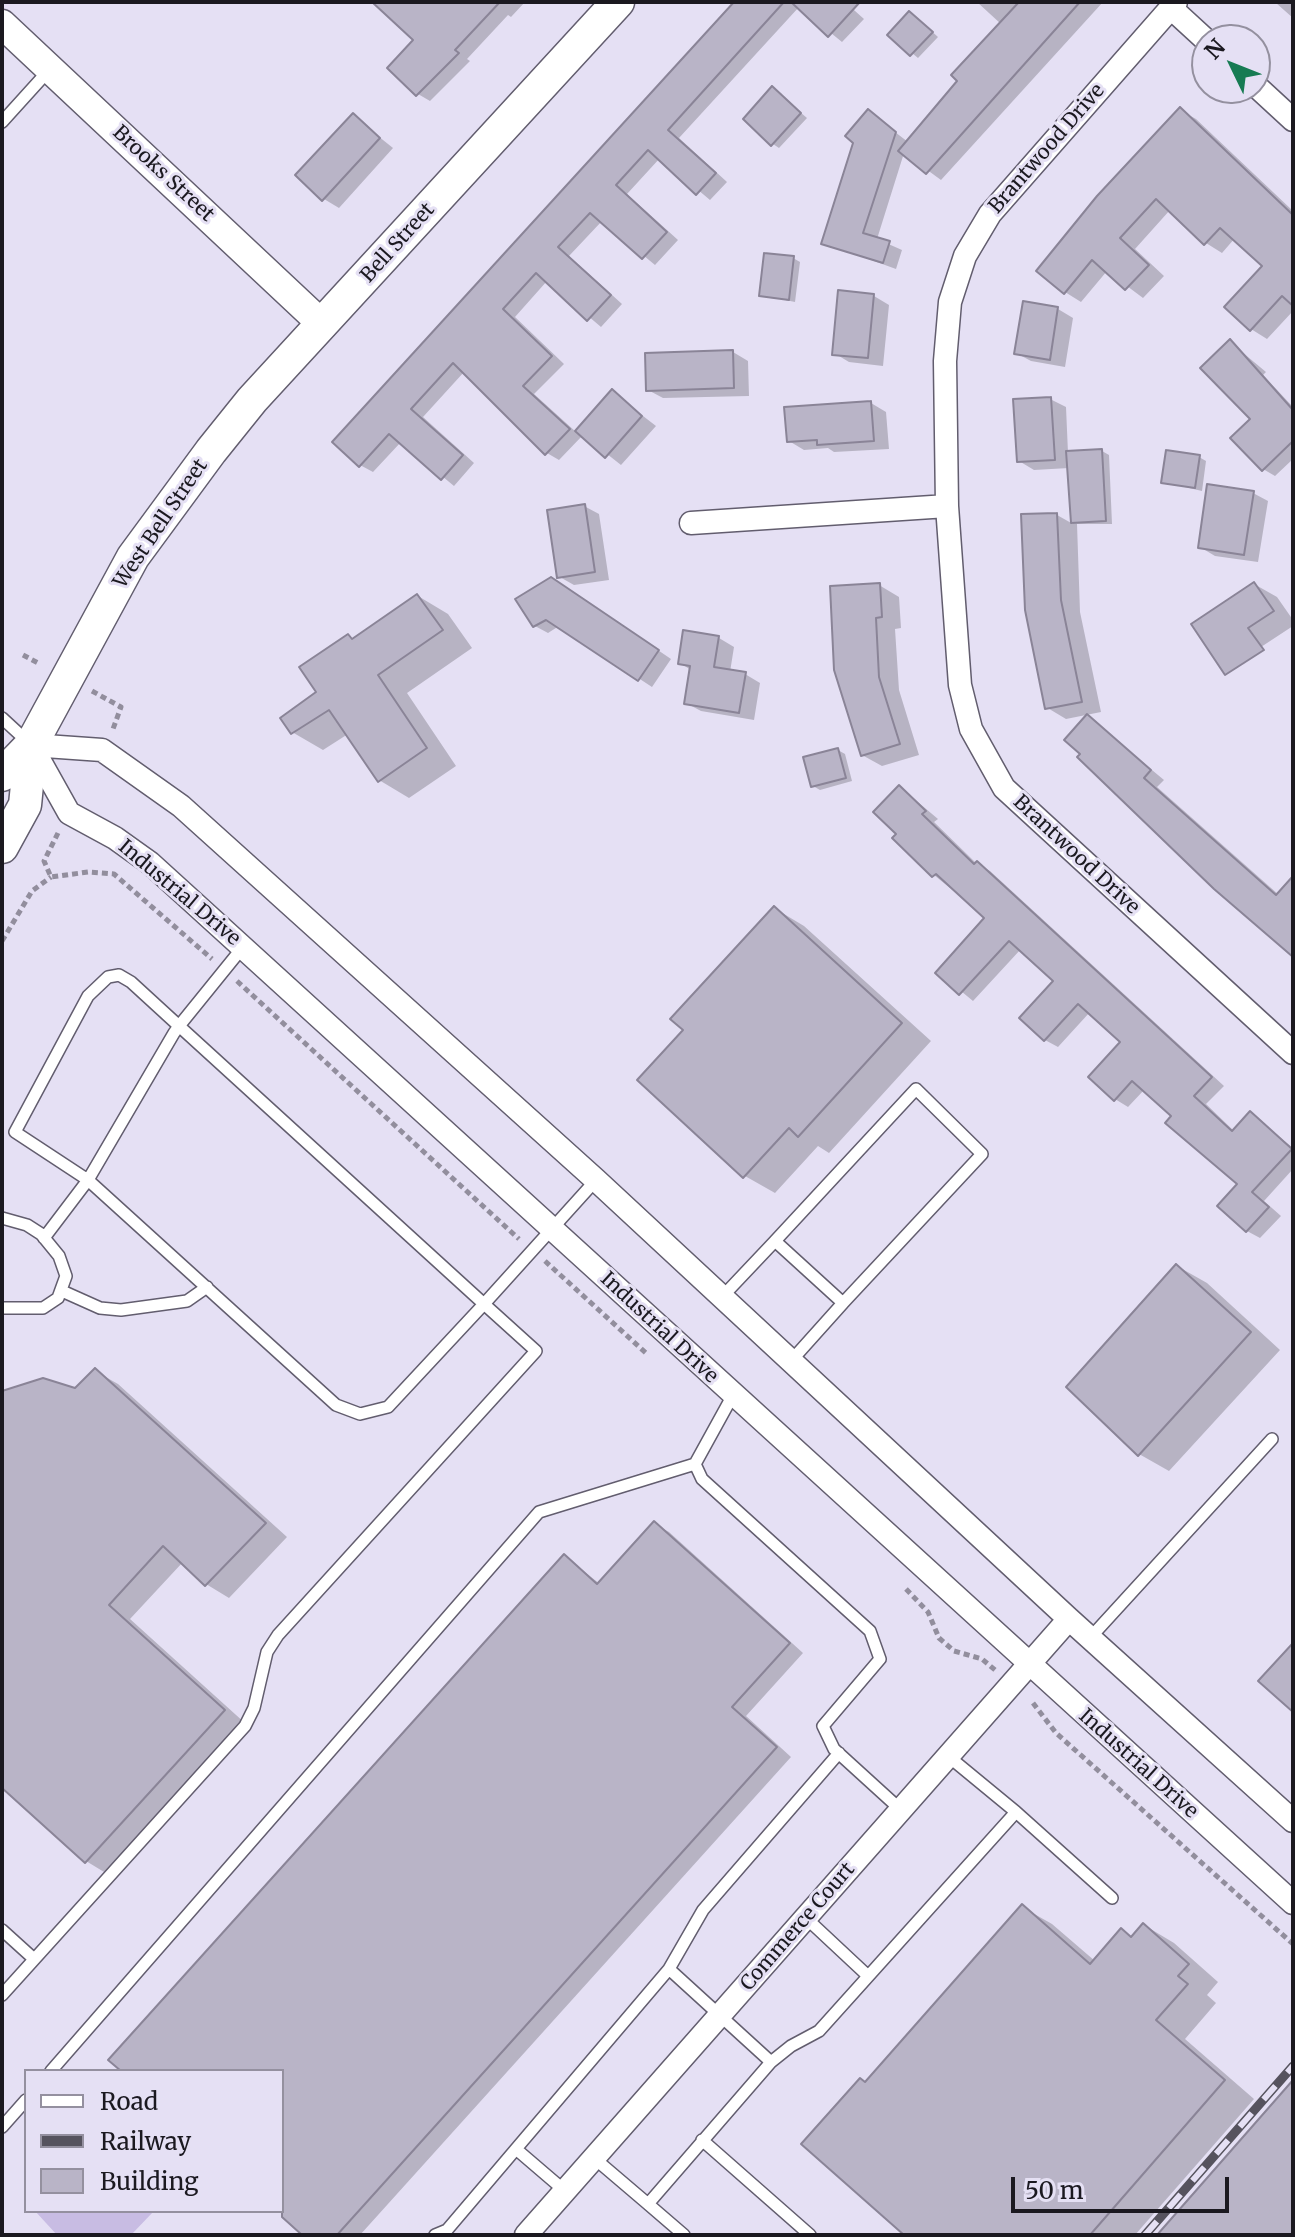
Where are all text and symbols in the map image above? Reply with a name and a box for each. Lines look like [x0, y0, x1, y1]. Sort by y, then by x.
north arrow [1191, 24, 1271, 104]
text: N [1199, 33, 1231, 65]
street label: Brantwood Drive [984, 79, 1110, 219]
street label: Brooks Street [107, 121, 219, 227]
street label: Bell Street [356, 198, 440, 288]
street label: West Bell Street [109, 455, 213, 593]
street label: Brantwood Drive [1008, 790, 1144, 920]
street label: Industrial Drive [113, 835, 245, 951]
street label: Industrial Drive [595, 1267, 723, 1389]
street label: Industrial Drive [1074, 1704, 1202, 1824]
street label: Commerce Court [736, 1858, 860, 1996]
legend [24, 2069, 284, 2213]
text: Road [100, 2086, 158, 2117]
text: Railway [100, 2126, 191, 2157]
scale bar [1015, 2161, 1233, 2211]
text: Building [100, 2166, 199, 2197]
text: 50 m [1025, 2175, 1084, 2206]

